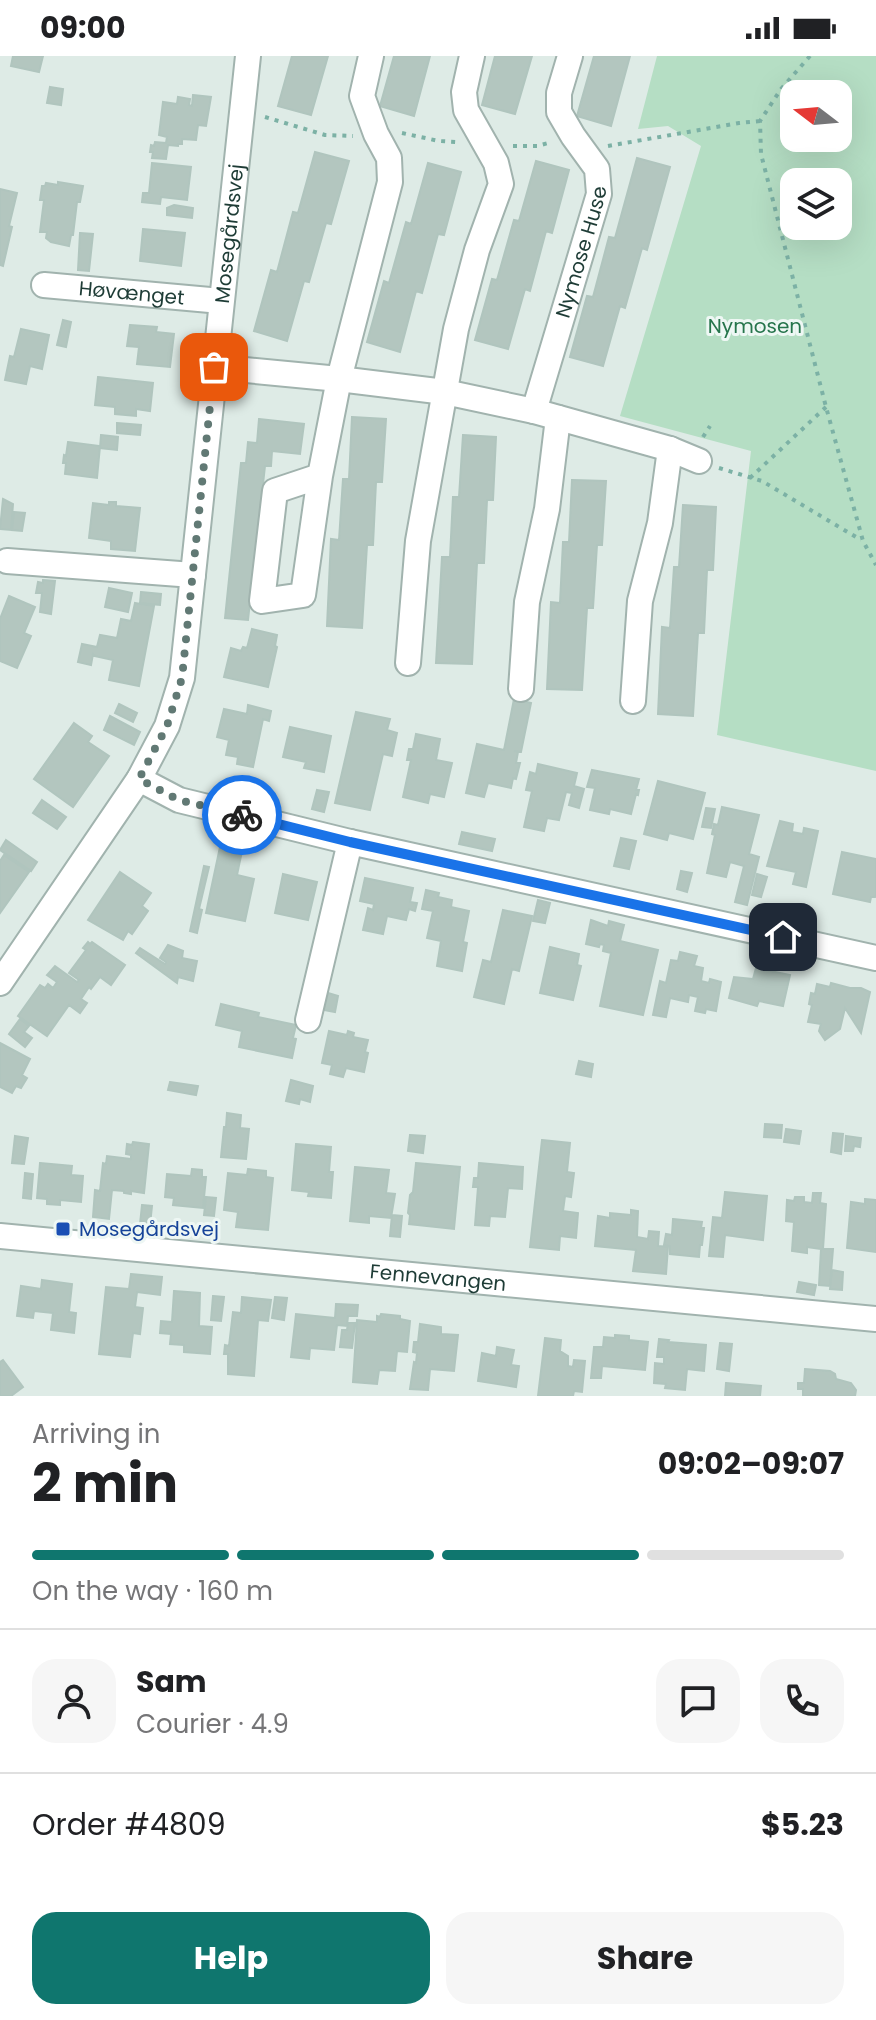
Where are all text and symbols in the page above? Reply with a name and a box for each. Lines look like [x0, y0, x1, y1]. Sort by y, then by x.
text: 09:00 [40, 6, 126, 49]
north arrow [780, 80, 852, 152]
map controls [780, 80, 852, 240]
street label: Mosegårdsvej [208, 162, 250, 305]
button: layers [780, 168, 852, 240]
street label: Nymose Huse [549, 185, 613, 321]
street label: Høvænget [78, 274, 186, 312]
park label: Nymosen [708, 312, 802, 340]
pin [180, 333, 248, 401]
icon: bag [192, 345, 236, 389]
courier [202, 775, 282, 855]
icon: bike [220, 793, 264, 837]
pin [749, 903, 817, 971]
icon: home [761, 915, 805, 959]
place label: Mosegårdsvej [79, 1215, 219, 1243]
marker: Mosegårdsvej [54, 1220, 72, 1238]
street label: Fennevangen [369, 1257, 507, 1298]
text: Arriving in [32, 1416, 161, 1452]
text: 09:02–09:07 [658, 1442, 844, 1485]
text: 2 min [32, 1447, 178, 1520]
text: On the way · 160 m [32, 1573, 273, 1609]
button: person [32, 1659, 116, 1743]
button: chat [656, 1659, 740, 1743]
button: phone [760, 1659, 844, 1743]
text: Sam [136, 1660, 207, 1703]
text: Courier · 4.9 [136, 1706, 289, 1742]
text: Order #4809 [32, 1803, 226, 1846]
text: $5.23 [761, 1803, 844, 1846]
button: Help [32, 1912, 430, 2004]
button: Share [446, 1912, 844, 2004]

